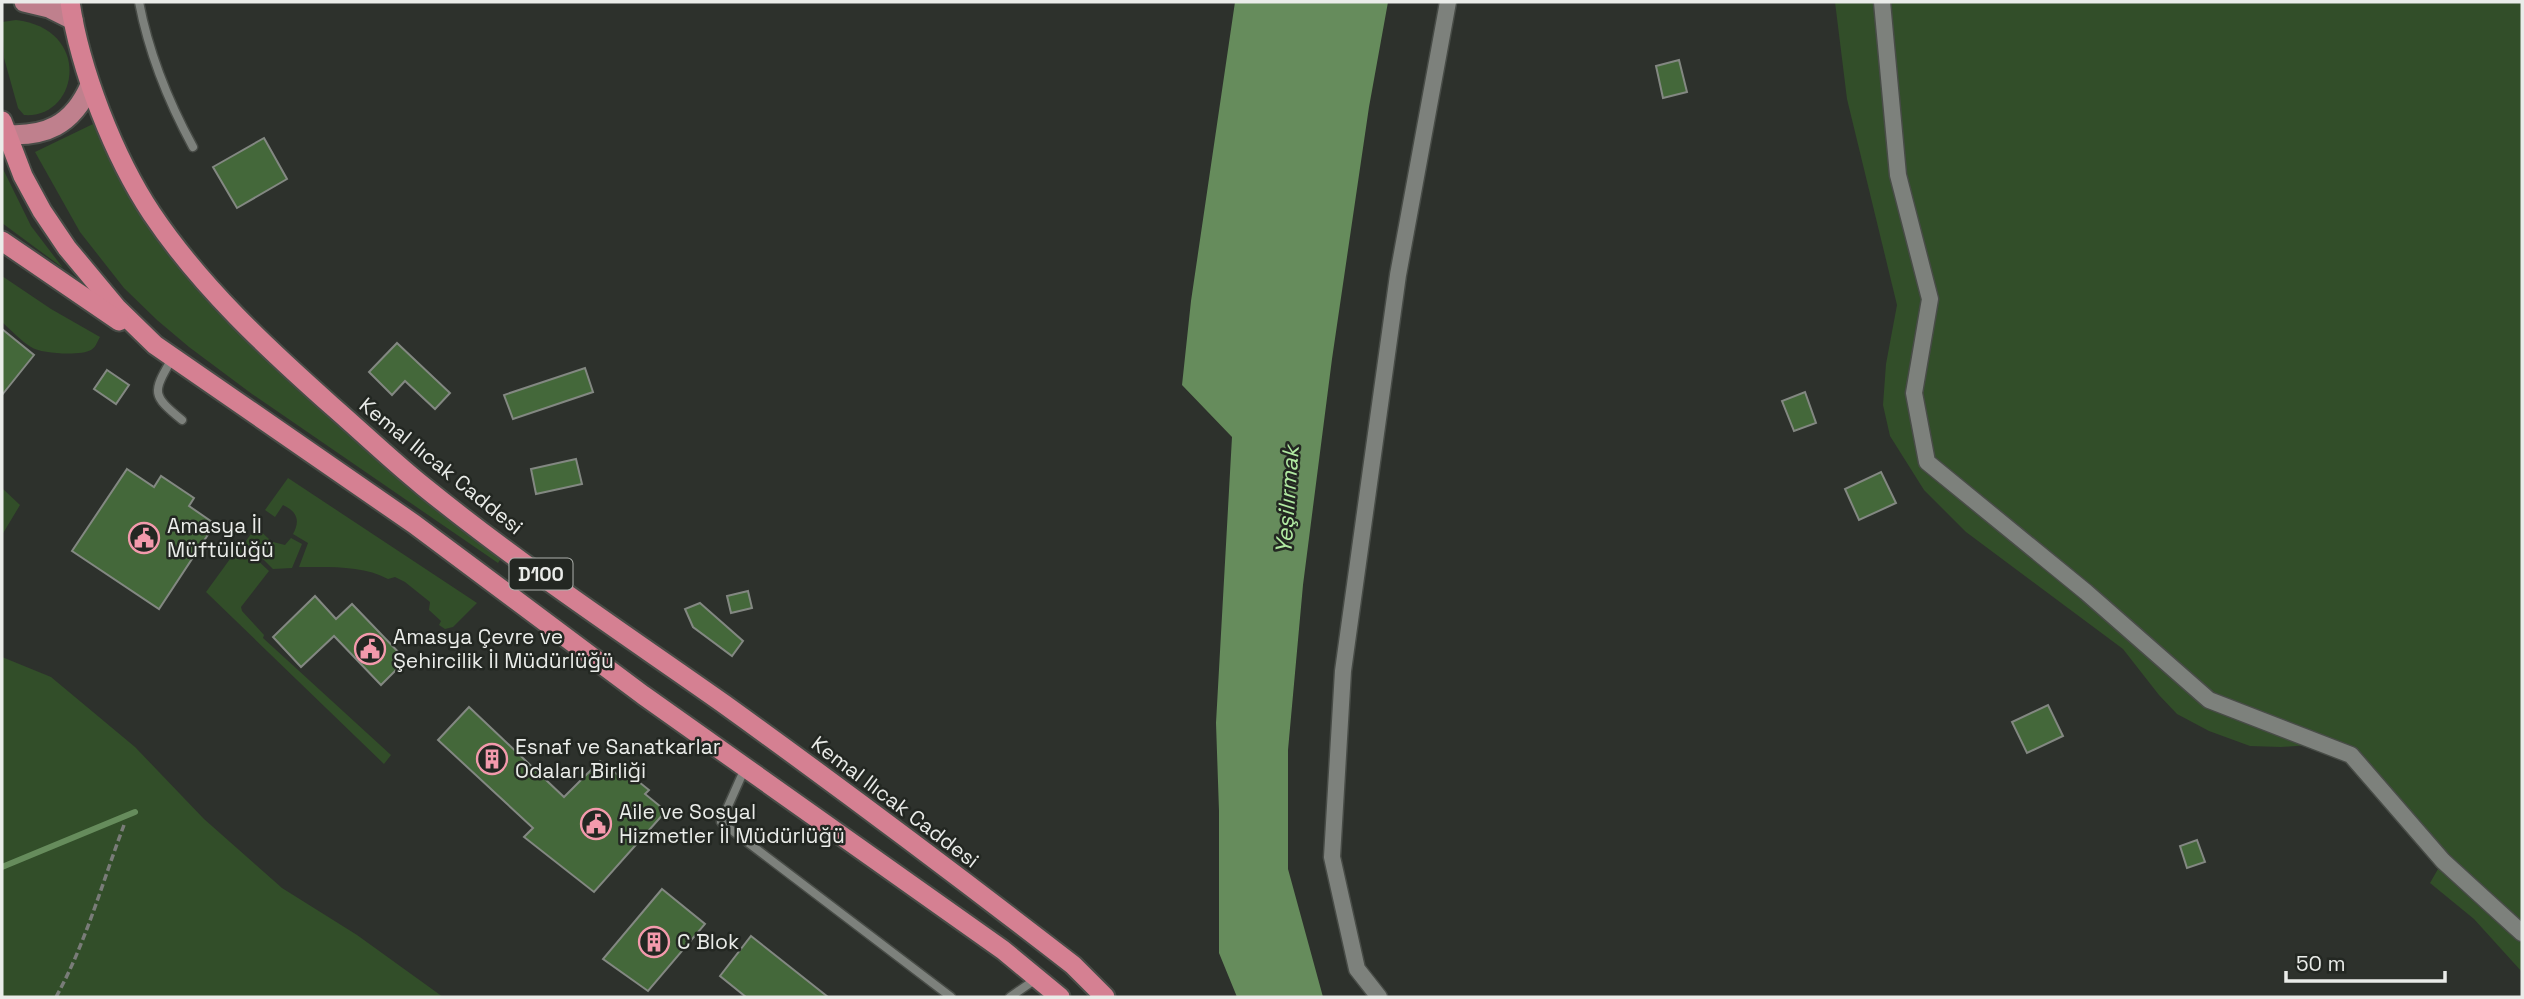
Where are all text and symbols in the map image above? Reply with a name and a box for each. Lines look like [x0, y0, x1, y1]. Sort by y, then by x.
street label: Kemal Ilıcak Caddesi [354, 391, 529, 540]
water label: Yeşilırmak [1268, 442, 1306, 555]
place label: Amasya İl Müftülüğü [167, 512, 274, 563]
public building icon: Amasya İl Müftülüğü [127, 521, 161, 555]
road number: D100 [510, 558, 572, 590]
place label: Amasya Çevre ve Şehircilik İl Müdürlüğü [393, 623, 614, 674]
public building icon: Amasya Çevre ve Şehircilik İl Müdürlüğü [353, 632, 387, 666]
street label: Kemal Ilıcak Caddesi [806, 730, 985, 874]
place label: Esnaf ve Sanatkarlar Odaları Birliği [515, 733, 721, 784]
building icon: Esnaf ve Sanatkarlar Odaları Birliği [475, 742, 509, 776]
place label: Aile ve Sosyal Hizmetler İl Müdürlüğü [619, 798, 845, 849]
public building icon: Aile ve Sosyal Hizmetler İl Müdürlüğü [579, 807, 613, 841]
building icon: C Blok [637, 925, 671, 959]
place label: C Blok [677, 928, 739, 955]
scale bar [2286, 940, 2445, 984]
text: 50 m [2296, 950, 2346, 977]

